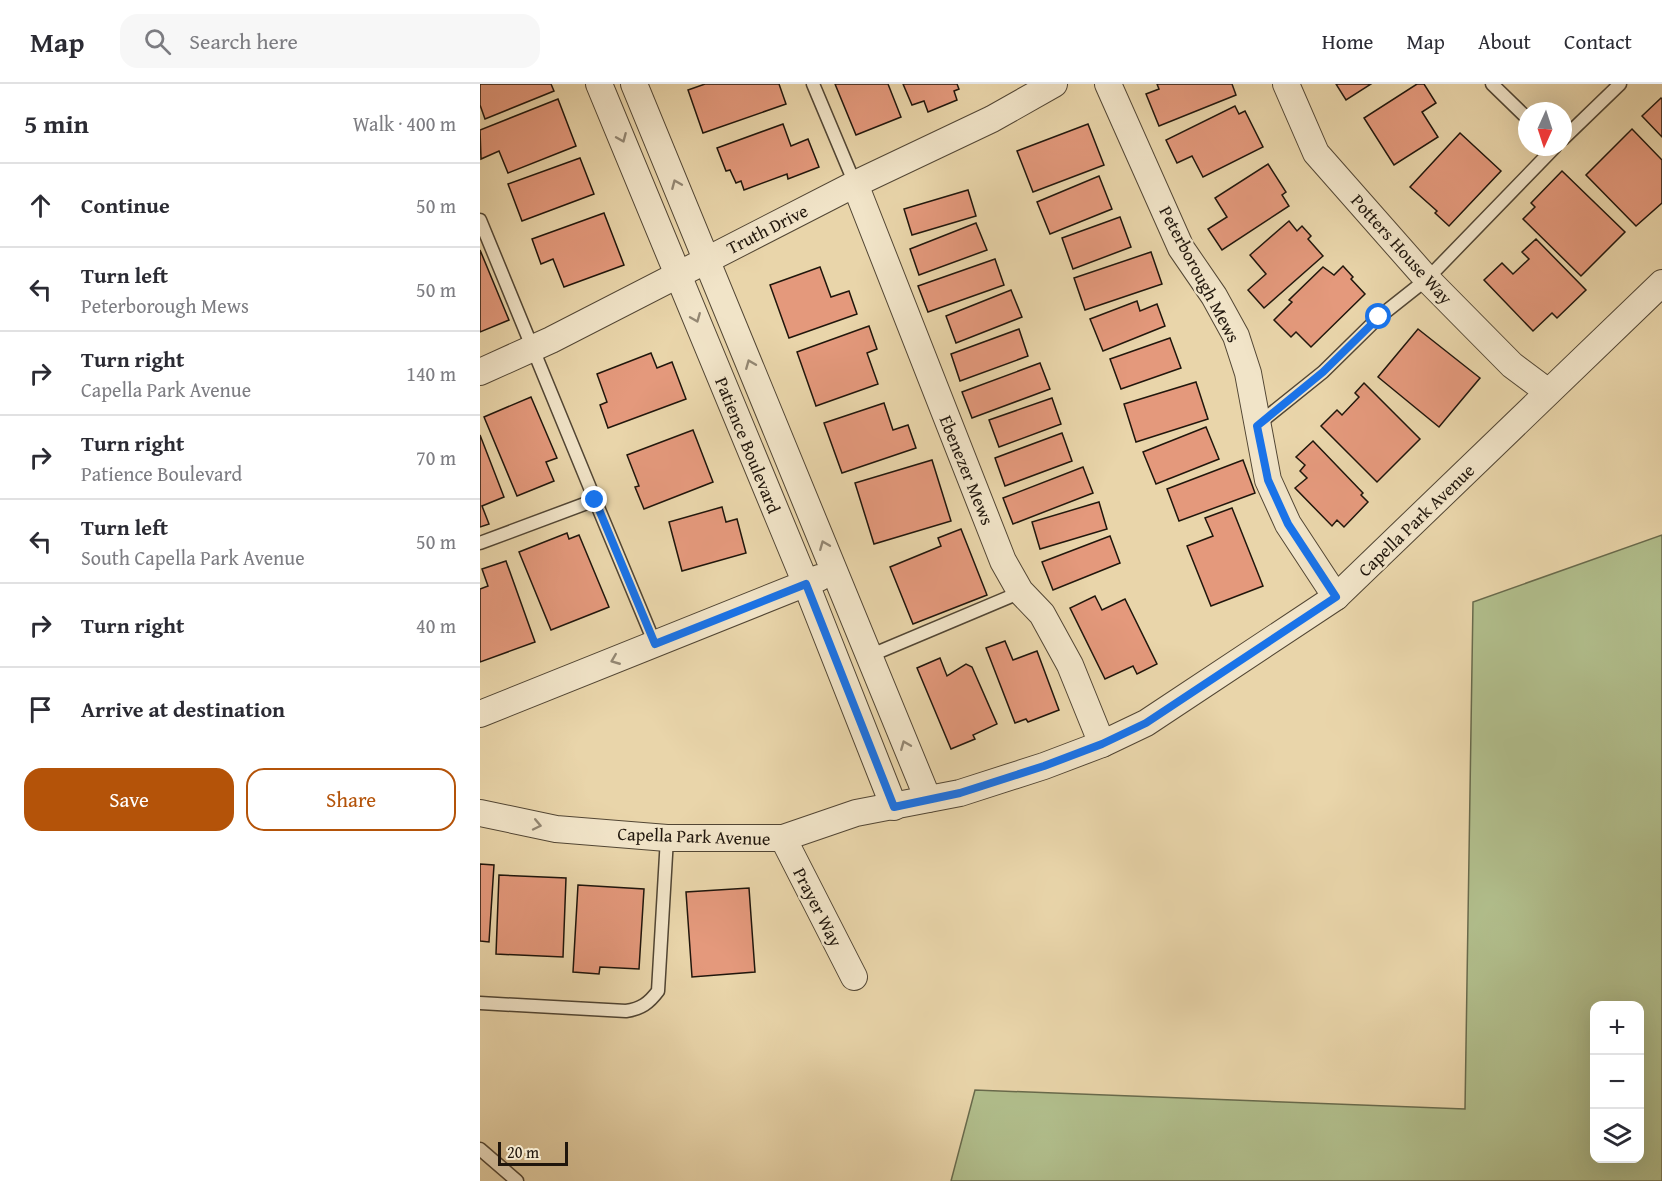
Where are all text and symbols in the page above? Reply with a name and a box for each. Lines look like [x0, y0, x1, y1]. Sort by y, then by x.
search box [120, 14, 540, 68]
text: Map [30, 21, 84, 62]
icon: search [141, 25, 174, 58]
text: Search here [189, 25, 298, 57]
text: Home [1322, 26, 1373, 57]
text: Map [1406, 26, 1445, 57]
text: About [1478, 26, 1531, 57]
text: Contact [1564, 26, 1632, 57]
north arrow [1518, 102, 1572, 156]
text: 5 min [24, 104, 89, 143]
text: Walk · 400 m [353, 109, 456, 138]
one-way arrow [615, 132, 627, 143]
one-way arrow [671, 179, 683, 190]
street label: Potters House Way [1345, 188, 1459, 310]
icon: ahead [24, 189, 57, 222]
text: Continue [81, 189, 170, 221]
text: 50 m [416, 191, 456, 220]
street label: Truth Drive [722, 197, 812, 261]
street label: Peterborough Mews [1153, 201, 1247, 347]
text: Turn left [81, 259, 168, 291]
icon: left [24, 273, 57, 306]
text: 50 m [416, 275, 456, 304]
text: Peterborough Mews [81, 291, 249, 320]
route start [1365, 303, 1391, 329]
one-way arrow [689, 312, 701, 323]
text: Turn right [81, 343, 184, 375]
icon: right [24, 357, 57, 390]
text: 140 m [406, 359, 456, 388]
one-way arrow [745, 359, 757, 370]
street label: Patience Boulevard [708, 373, 788, 518]
text: Capella Park Avenue [81, 375, 251, 404]
street label: Ebenezer Mews [933, 411, 1001, 529]
text: Turn right [81, 427, 184, 459]
icon: right [24, 441, 57, 474]
text: 70 m [416, 443, 456, 472]
street label: Capella Park Avenue [1352, 457, 1480, 583]
text: Patience Boulevard [81, 459, 242, 488]
route end [581, 486, 607, 512]
text: Turn left [81, 511, 168, 543]
icon: left [24, 525, 57, 558]
text: 50 m [416, 527, 456, 556]
one-way arrow [819, 540, 831, 551]
text: South Capella Park Avenue [81, 543, 305, 572]
icon: right [24, 609, 57, 642]
text: Turn right [81, 609, 184, 641]
text: 40 m [416, 611, 456, 640]
one-way arrow [610, 653, 621, 665]
icon: arrive [24, 693, 57, 726]
text: Arrive at destination [81, 693, 285, 725]
one-way arrow [900, 740, 912, 751]
button: Save [24, 768, 234, 831]
button: Share [246, 768, 456, 831]
one-way arrow [532, 818, 542, 831]
street label: Capella Park Avenue [617, 820, 771, 852]
street label: Prayer Way [786, 863, 850, 951]
map controls [1590, 1001, 1644, 1163]
button: + [1590, 1001, 1644, 1055]
button: − [1590, 1055, 1644, 1109]
button: layers [1590, 1109, 1644, 1163]
scale bar [498, 1139, 568, 1166]
text: 20 m [507, 1140, 539, 1164]

